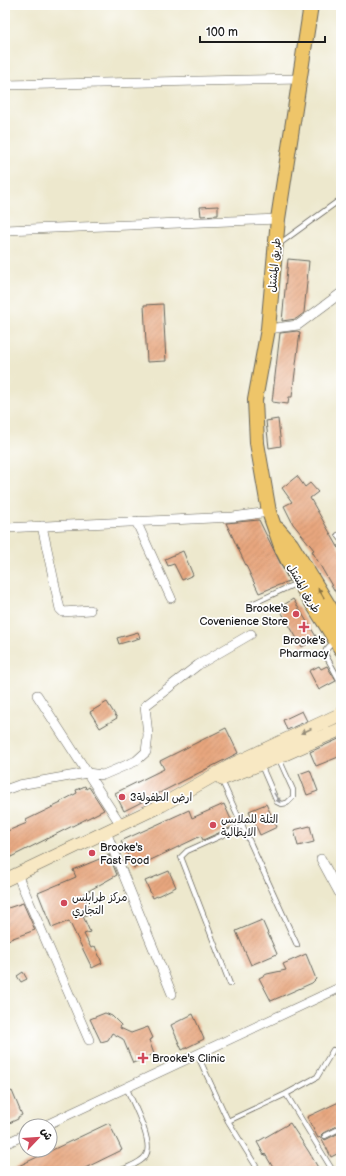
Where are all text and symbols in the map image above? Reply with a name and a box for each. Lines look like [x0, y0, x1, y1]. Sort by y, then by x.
scale bar [200, 18, 325, 44]
text: 100 m [206, 25, 238, 40]
street label: طريق المشتل [266, 237, 283, 293]
street label: طريق المشتل [284, 561, 323, 615]
one-way arrow [317, 587, 324, 599]
place label: Brooke's Covenience Store [199, 602, 289, 628]
marker: Brooke's Covenience Store [291, 609, 301, 619]
marker: Brooke's Pharmacy [299, 622, 309, 632]
place label: Brooke's Pharmacy [279, 634, 329, 660]
one-way arrow [300, 728, 312, 735]
place label: ارض الطفولة3 [130, 791, 192, 805]
marker: ارض الطفولة3 [117, 792, 127, 802]
one-way arrow [273, 792, 280, 804]
place label: التلة للملابس الايطالية [221, 813, 278, 839]
marker: التلة للملابس الايطالية [208, 820, 218, 830]
place label: Brooke's Fast Food [100, 841, 149, 867]
marker: Brooke's Fast Food [87, 848, 97, 858]
place label: مركز طرابلس التجاري [72, 891, 128, 919]
marker: مركز طرابلس التجاري [59, 898, 69, 908]
marker: Brooke's Clinic [137, 1052, 149, 1064]
place label: Brooke's Clinic [152, 1052, 225, 1065]
north arrow [18, 1118, 58, 1158]
text: ش [38, 1126, 55, 1142]

